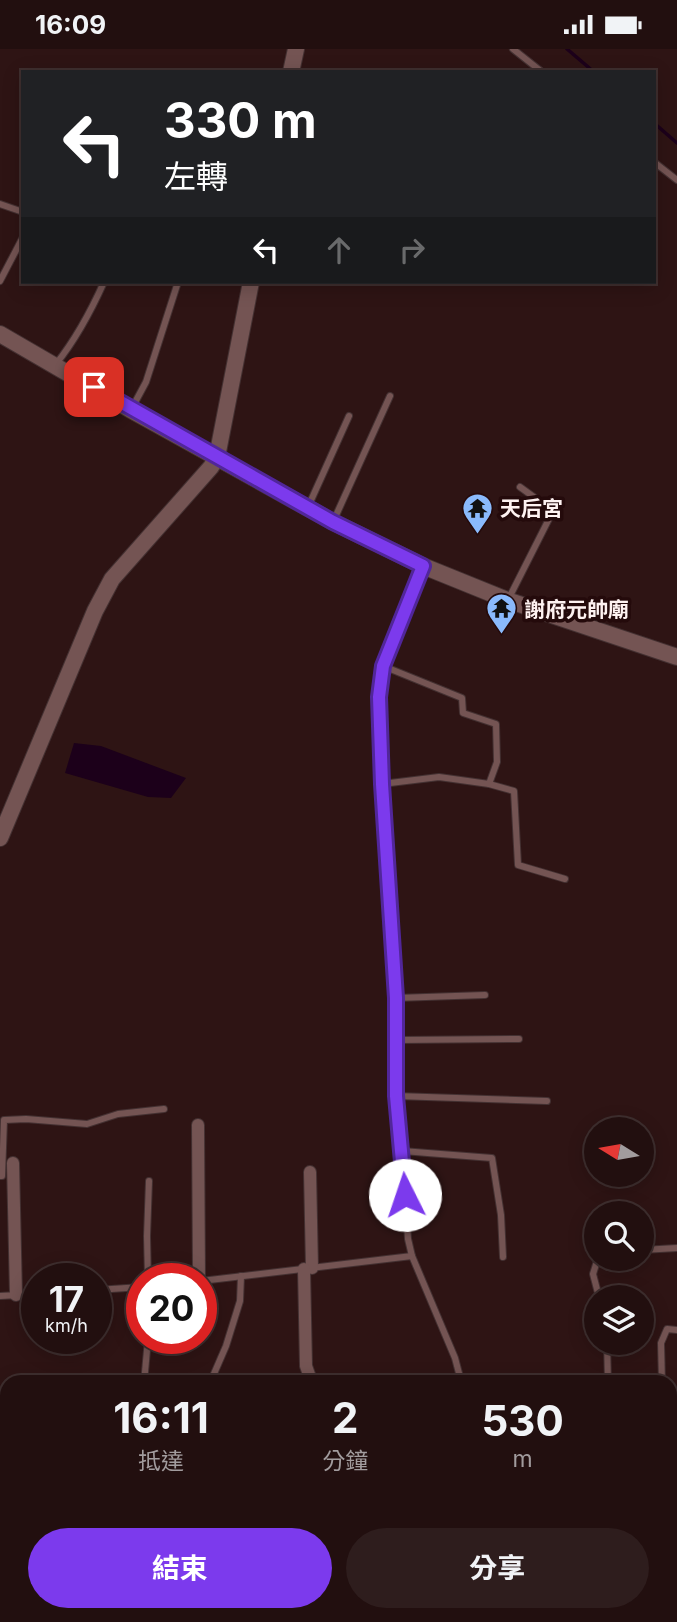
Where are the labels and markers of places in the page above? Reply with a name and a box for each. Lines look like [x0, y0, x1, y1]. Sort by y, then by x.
pin [64, 357, 124, 417]
temple icon: 天后宮 [460, 491, 494, 535]
place label: 天后宮 [500, 496, 563, 521]
temple icon: 謝府元帥廟 [484, 592, 518, 636]
place label: 謝府元帥廟 [524, 597, 629, 622]

